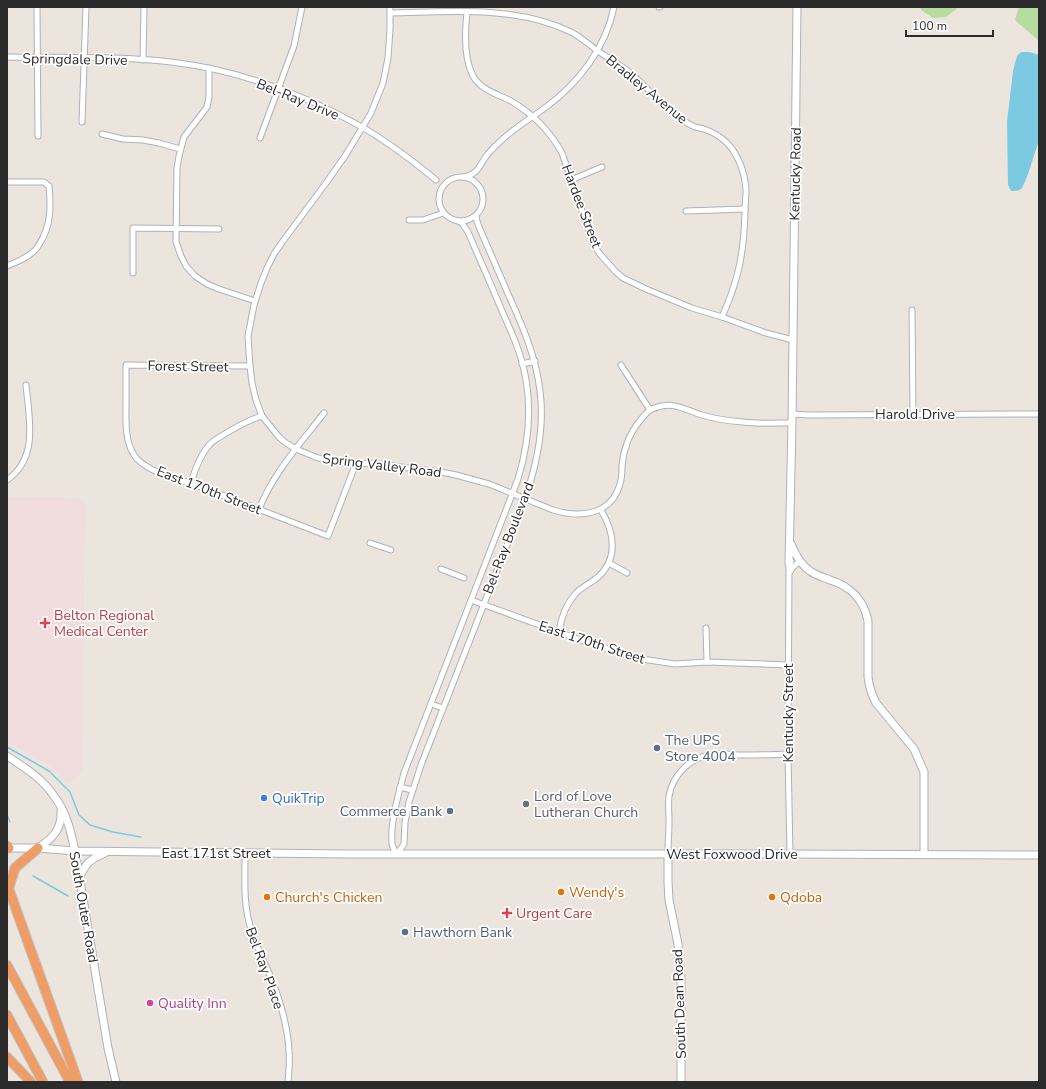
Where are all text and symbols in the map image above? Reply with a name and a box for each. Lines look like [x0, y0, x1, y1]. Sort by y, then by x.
scale bar [906, 12, 993, 38]
text: 100 m [912, 18, 947, 34]
street label: Springdale Drive [22, 49, 128, 70]
street label: Bradley Avenue [602, 51, 691, 128]
street label: Bel-Ray Drive [254, 74, 342, 125]
street label: Kentucky Road [785, 127, 806, 221]
street label: Hardee Street [557, 162, 606, 251]
street label: Forest Street [147, 356, 229, 377]
street label: Harold Drive [875, 405, 955, 424]
street label: Spring Valley Road [321, 449, 443, 482]
street label: East 170th Street [154, 462, 264, 519]
street label: Bel-Ray Boulevard [478, 479, 539, 597]
place label: Belton Regional Medical Center [54, 606, 155, 641]
street label: East 170th Street [536, 616, 647, 669]
marker: Belton Regional Medical Center [39, 617, 51, 629]
street label: Kentucky Street [779, 663, 798, 763]
place label: The UPS Store 4004 [665, 731, 736, 766]
marker: The UPS Store 4004 [652, 743, 662, 753]
place label: Lord of Love Lutheran Church [534, 787, 638, 822]
place label: QuikTrip [272, 789, 325, 808]
marker: QuikTrip [259, 793, 269, 803]
marker: Lord of Love Lutheran Church [521, 799, 531, 809]
place label: Commerce Bank [340, 802, 443, 821]
marker: Commerce Bank [445, 806, 455, 816]
street label: East 171st Street [161, 844, 271, 863]
street label: West Foxwood Drive [666, 845, 798, 864]
street label: South Outer Road [64, 850, 103, 964]
place label: Wendy's [569, 883, 624, 902]
marker: Wendy's [556, 887, 566, 897]
place label: Church's Chicken [275, 888, 382, 907]
place label: Qdoba [780, 888, 822, 907]
marker: Church's Chicken [262, 892, 272, 902]
marker: Qdoba [767, 892, 777, 902]
place label: Urgent Care [516, 904, 592, 923]
marker: Urgent Care [501, 907, 513, 919]
place label: Hawthorn Bank [413, 923, 513, 942]
street label: Bel Ray Place [241, 924, 288, 1012]
marker: Hawthorn Bank [400, 927, 410, 937]
street label: South Dean Road [668, 949, 691, 1059]
place label: Quality Inn [158, 994, 227, 1013]
marker: Quality Inn [145, 998, 155, 1008]

